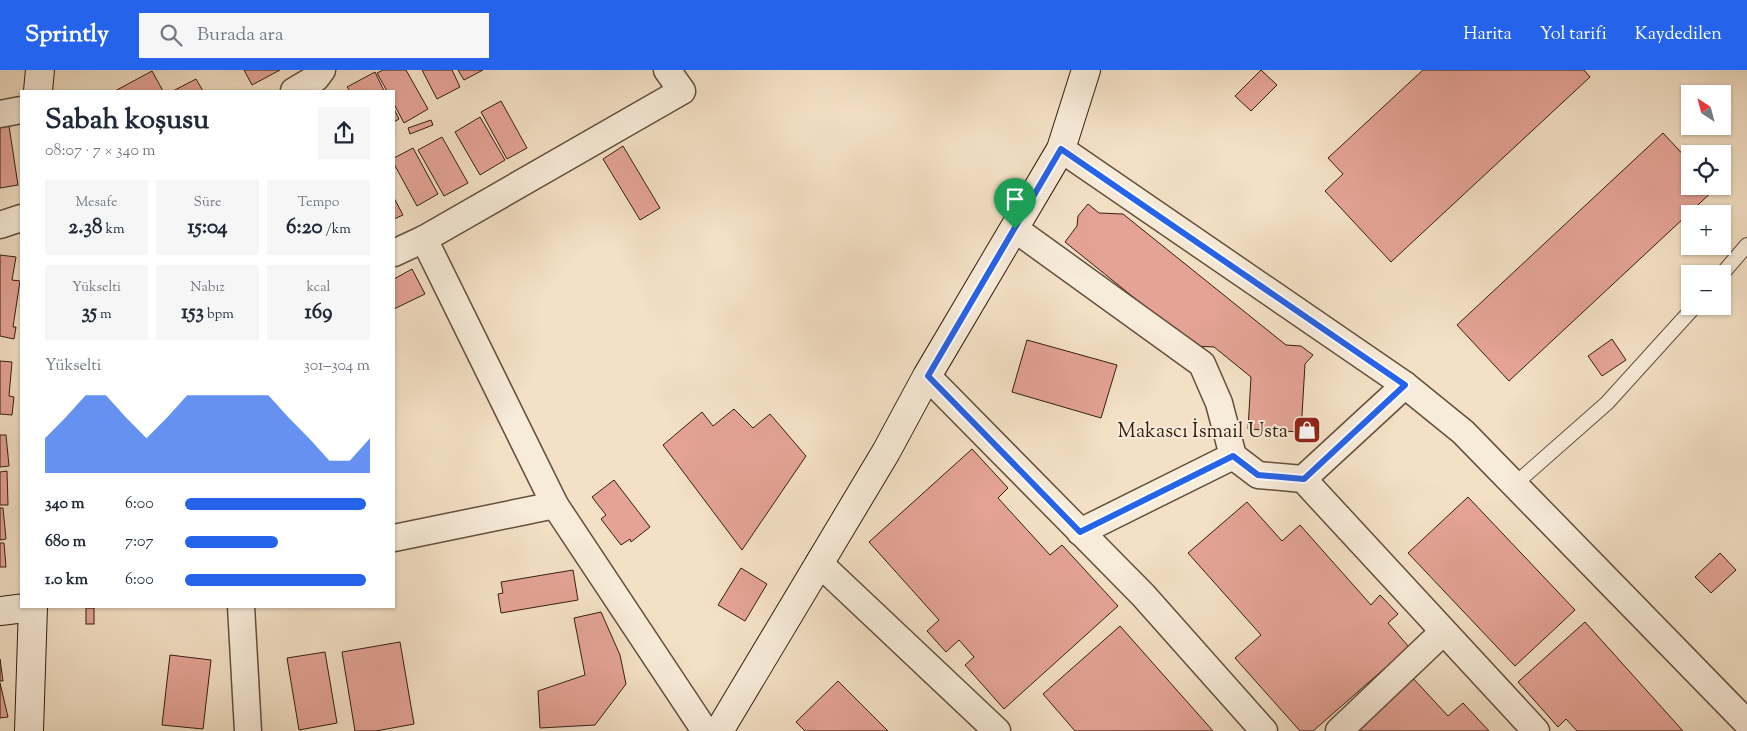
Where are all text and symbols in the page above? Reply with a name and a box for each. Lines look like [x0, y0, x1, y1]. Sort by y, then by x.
search box [139, 13, 489, 58]
text: Sprintly [25, 18, 109, 52]
icon: search [157, 21, 185, 49]
text: Burada ara [197, 22, 283, 49]
text: Harita [1463, 22, 1512, 48]
text: Yol tarifi [1540, 22, 1607, 48]
text: Kaydedilen [1635, 22, 1722, 48]
north arrow [1681, 85, 1731, 135]
map controls [1681, 85, 1731, 315]
text: Sabah koşusu [45, 101, 209, 141]
button: share [318, 107, 370, 159]
text: 08:07 · 7 × 340 m [45, 140, 156, 163]
button: locate [1681, 145, 1731, 195]
pin [994, 178, 1036, 229]
icon: arrive [1001, 185, 1029, 213]
text: Mesafe [75, 193, 118, 213]
text: Süre [193, 193, 222, 213]
text: Tempo [298, 193, 340, 213]
button: + [1681, 205, 1731, 255]
text: 2.38 [68, 213, 102, 243]
text: 15:04 [187, 213, 228, 243]
text: 6:20 [286, 213, 323, 243]
text: km [102, 220, 125, 240]
text: /km [323, 220, 351, 240]
button: − [1681, 265, 1731, 315]
text: Yükselti [72, 278, 121, 298]
text: Nabız [190, 278, 225, 298]
text: kcal [306, 278, 331, 298]
text: 35 [81, 298, 97, 328]
text: 153 [181, 298, 204, 328]
text: 169 [305, 298, 332, 328]
text: m [97, 305, 112, 325]
text: bpm [204, 305, 234, 325]
text: Yükselti [45, 355, 101, 378]
text: 301–304 m [303, 355, 370, 378]
shop icon: Makascı İsmail Usta [1292, 415, 1322, 445]
place label: Makascı İsmail Usta [1118, 418, 1288, 447]
text: 340 m [45, 493, 85, 516]
text: 6:00 [125, 493, 154, 516]
text: 680 m [45, 531, 86, 554]
text: 7:07 [125, 531, 154, 554]
text: 1.0 km [45, 569, 88, 592]
text: 6:00 [125, 569, 154, 592]

